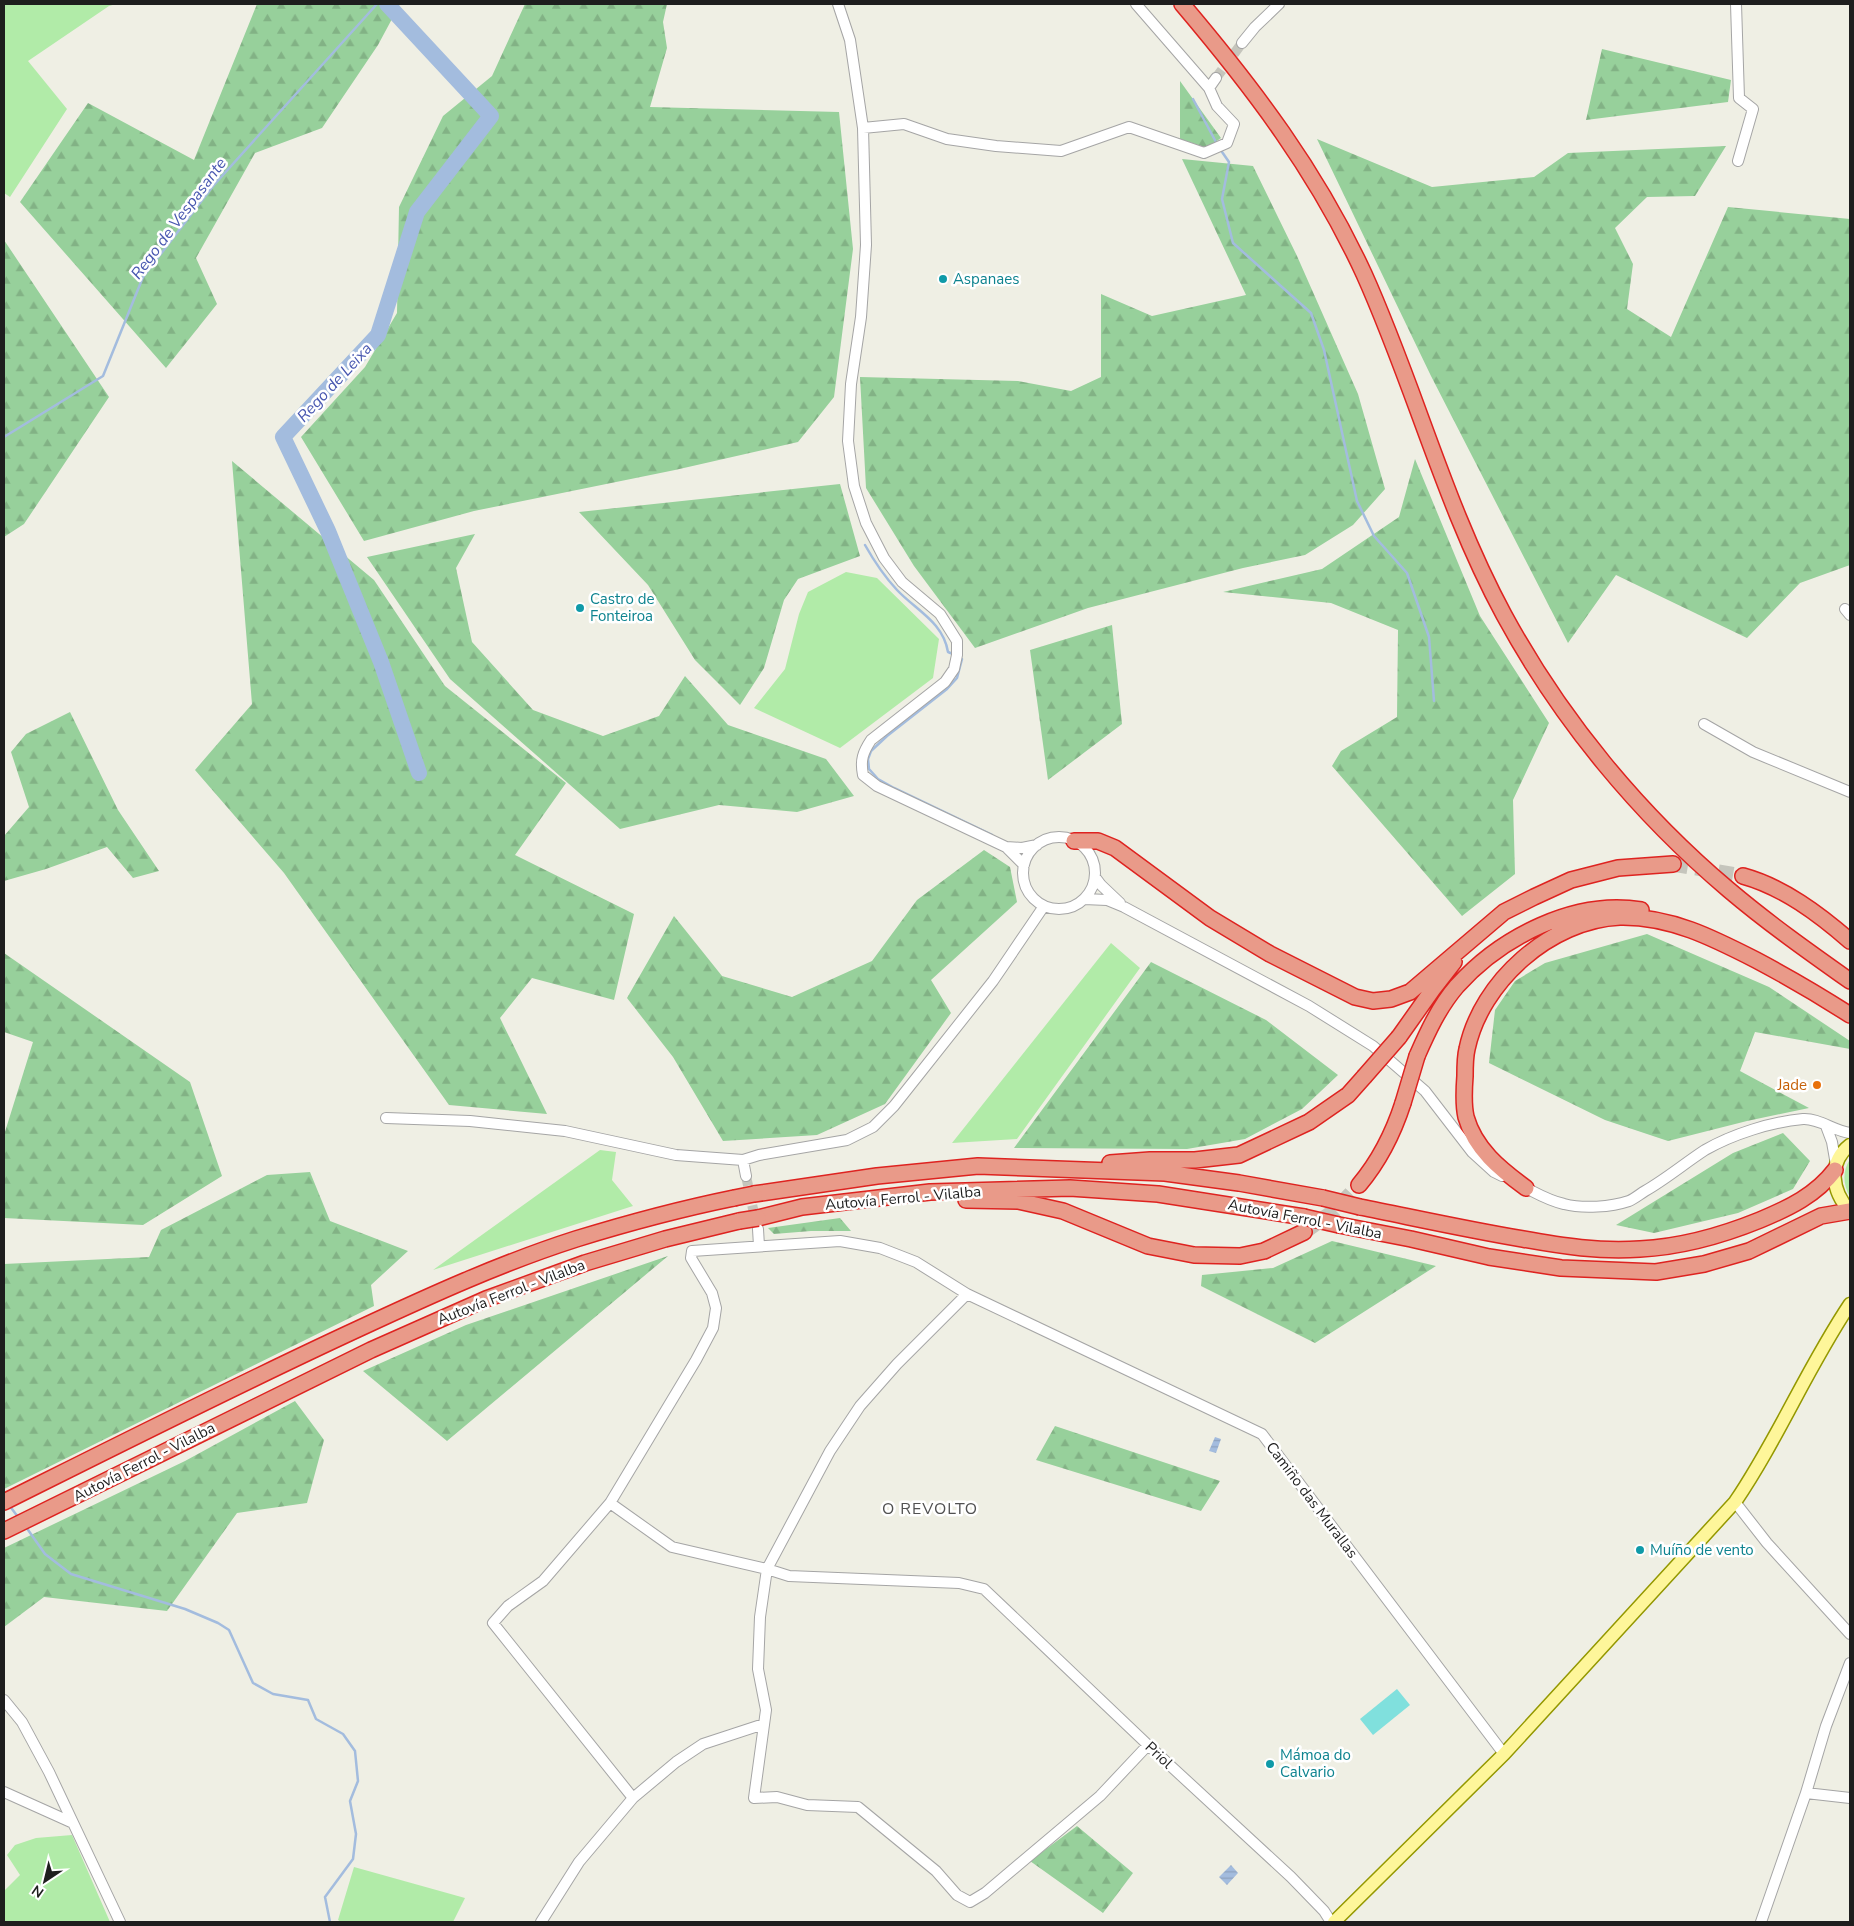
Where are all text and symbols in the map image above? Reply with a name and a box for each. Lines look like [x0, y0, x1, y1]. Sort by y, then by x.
water label: Rego de Vespasante [126, 153, 232, 284]
place label: Aspanaes [953, 269, 1019, 289]
marker: Aspanaes [937, 273, 949, 285]
water label: Rego de Leixa [292, 338, 377, 427]
place label: Castro de Fonteiroa [590, 589, 654, 626]
marker: Castro de Fonteiroa [574, 602, 586, 614]
place label: Jade [1776, 1075, 1807, 1095]
marker: Jade [1811, 1079, 1823, 1091]
street label: Autovía Ferrol - Vilalba [824, 1181, 982, 1215]
street label: Autovía Ferrol - Vilalba [1226, 1194, 1384, 1244]
street label: Autovía Ferrol - Vilalba [434, 1255, 588, 1329]
street label: Autovía Ferrol - Vilalba [70, 1418, 218, 1506]
street label: Camiño das Murallas [1262, 1438, 1362, 1562]
district label: O REVOLTO [882, 1498, 978, 1520]
place label: Muíño de vento [1650, 1540, 1754, 1560]
marker: Muíño de vento [1634, 1544, 1646, 1556]
street label: Priol [1141, 1737, 1178, 1773]
place label: Mámoa do Calvario [1280, 1745, 1351, 1782]
marker: Mámoa do Calvario [1264, 1758, 1276, 1770]
north arrow [20, 1856, 70, 1906]
text: N [28, 1880, 48, 1902]

